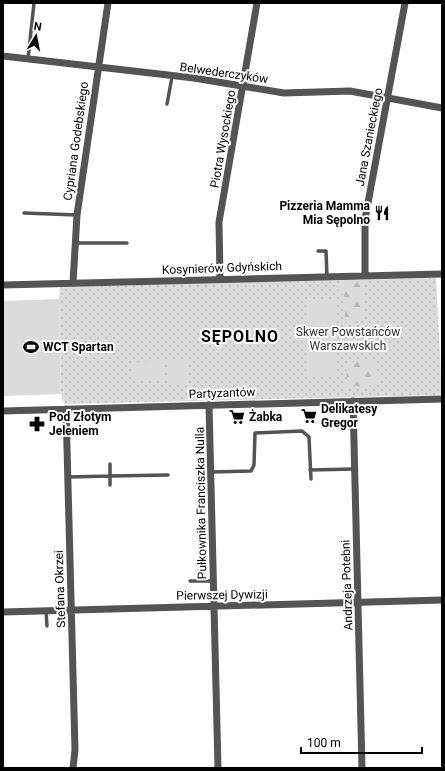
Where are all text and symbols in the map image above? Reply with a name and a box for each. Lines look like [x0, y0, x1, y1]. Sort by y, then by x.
north arrow [16, 16, 56, 56]
text: N [33, 20, 43, 34]
street label: Belwederczyków [179, 60, 269, 86]
street label: Cypriana Godebskiego [61, 81, 91, 201]
street label: Jana Szanieckiego [353, 86, 385, 187]
street label: Piotra Wysockiego [207, 89, 239, 189]
place label: Pizzeria Mamma Mia Sępolno [279, 199, 371, 227]
restaurant icon: Pizzeria Mamma Mia Sępolno [373, 204, 391, 222]
street label: Kosynierów Gdyńskich [162, 259, 282, 277]
park label: Skwer Powstańców Warszawskich [296, 325, 400, 353]
district label: SĘPOLNO [201, 327, 279, 346]
sports icon: WCT Spartan [22, 338, 40, 356]
place label: WCT Spartan [43, 340, 114, 354]
street label: Partyzantów [188, 385, 256, 401]
place label: Delikatesy Gregor [321, 402, 378, 430]
supermarket icon: Delikatesy Gregor [300, 407, 318, 425]
supermarket icon: Żabka [228, 408, 246, 426]
place label: Żabka [249, 409, 283, 424]
place label: Pod Złotym Jeleniem [49, 410, 111, 438]
pharmacy icon: Pod Złotym Jeleniem [28, 415, 46, 433]
street label: Pułkownika Franciszka Nulla [193, 427, 209, 579]
street label: Andrzeja Potebni [338, 539, 356, 631]
street label: Stefana Okrzei [52, 550, 68, 628]
street label: Pierwszej Dywizji [176, 587, 268, 603]
scale bar [301, 729, 422, 755]
text: 100 m [307, 736, 341, 750]

